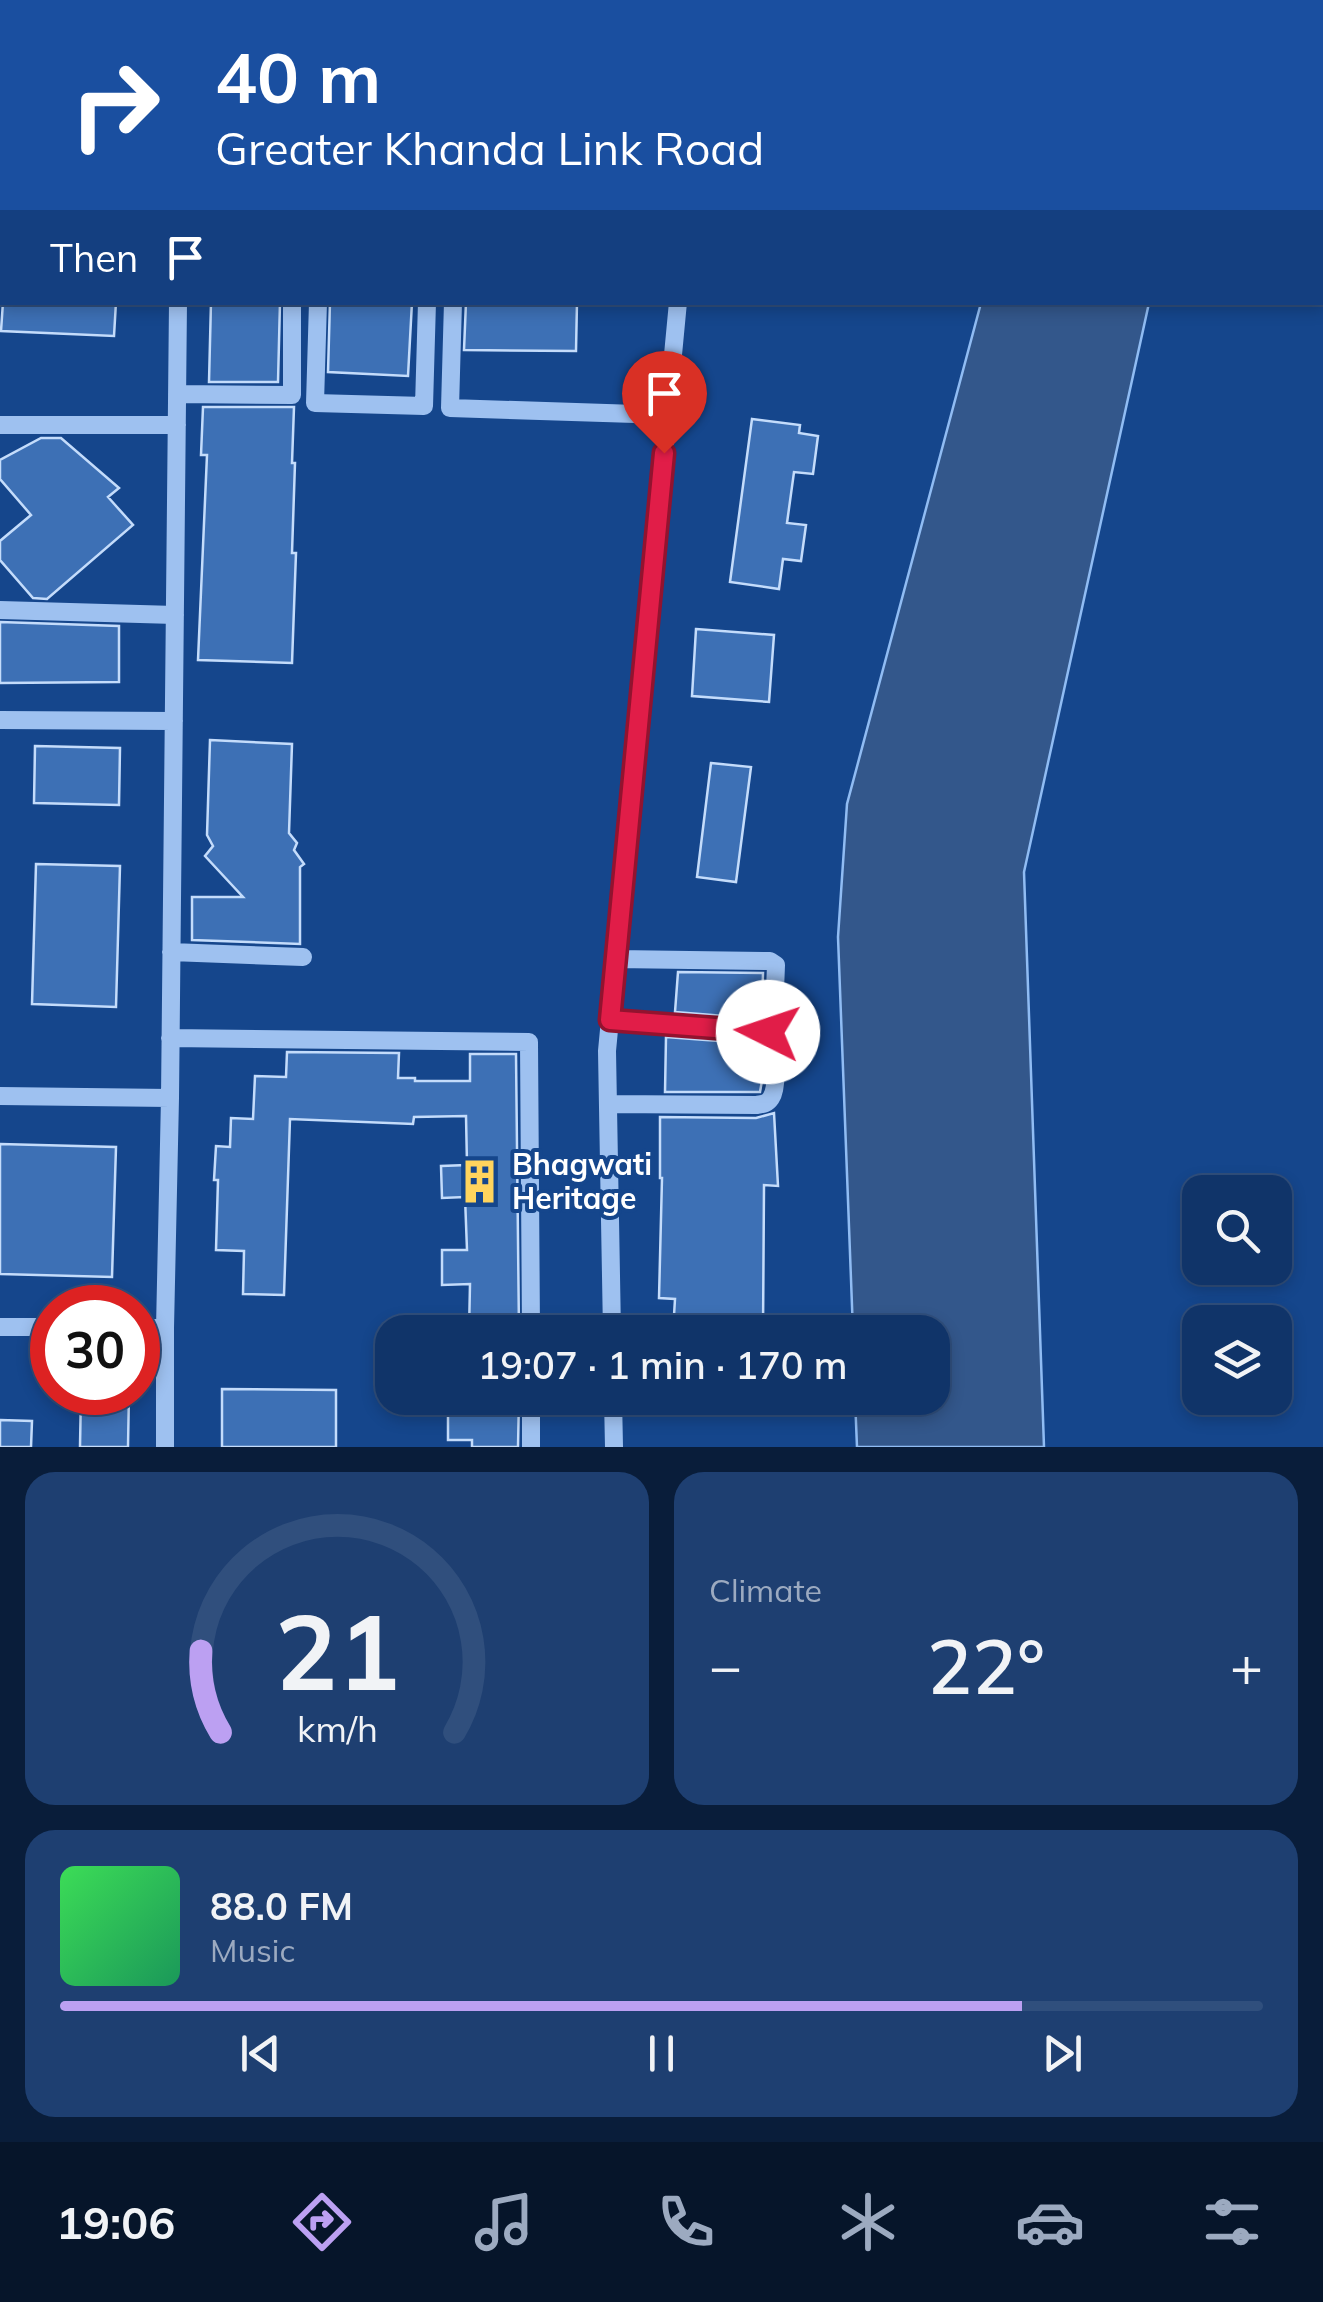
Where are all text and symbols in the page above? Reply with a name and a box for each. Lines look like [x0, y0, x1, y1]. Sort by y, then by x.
text: 40 m [215, 33, 381, 121]
icon: right [50, 40, 180, 170]
text: Greater Khanda Link Road [215, 120, 764, 176]
icon: arrive [158, 230, 213, 285]
text: Then [50, 234, 138, 282]
pin [622, 351, 707, 454]
icon: arrive [637, 366, 692, 421]
position arrow [716, 980, 820, 1084]
place label: Bhagwati Heritage [512, 1145, 652, 1217]
building icon: Bhagwati Heritage [455, 1157, 503, 1205]
map controls [1182, 1175, 1292, 1415]
button: search [1182, 1175, 1292, 1285]
speed limit sign: 30 [30, 1285, 160, 1415]
button: layers [1182, 1305, 1292, 1415]
text: 19:07 · 1 min · 170 m [477, 1341, 848, 1389]
text: Climate [709, 1570, 822, 1610]
text: 21 [275, 1585, 399, 1716]
text: 22° [927, 1619, 1045, 1713]
text: − [709, 1631, 742, 1700]
text: + [1230, 1631, 1263, 1700]
text: km/h [297, 1706, 377, 1751]
text: 88.0 FM [210, 1882, 353, 1930]
text: Music [210, 1930, 295, 1970]
icon: previous [233, 2026, 288, 2081]
icon: pause [634, 2026, 689, 2081]
icon: next [1035, 2026, 1090, 2081]
icon: directions [287, 2187, 357, 2257]
icon: music [469, 2187, 539, 2257]
icon: phone [651, 2187, 721, 2257]
icon: climate [833, 2187, 903, 2257]
icon: car [1015, 2187, 1085, 2257]
icon: filters [1197, 2187, 1267, 2257]
text: 19:06 [56, 2194, 175, 2250]

